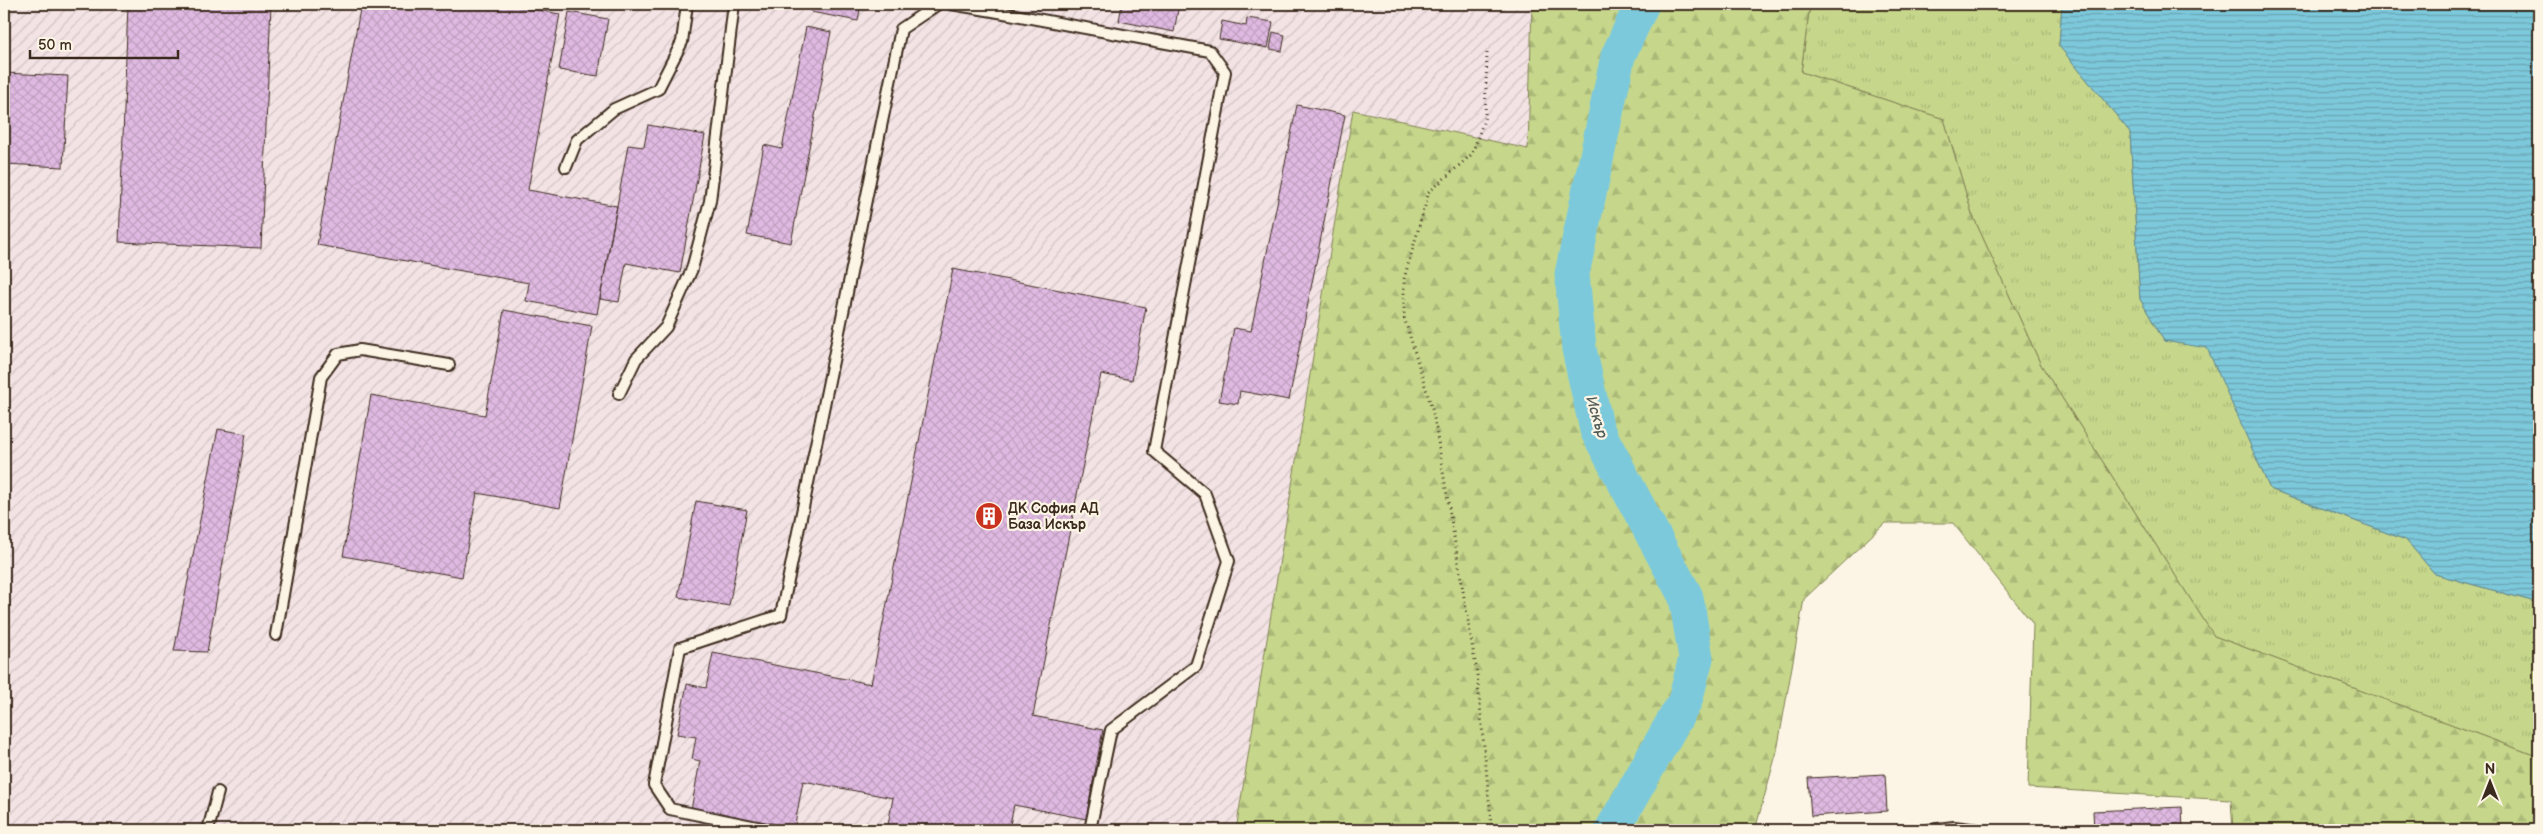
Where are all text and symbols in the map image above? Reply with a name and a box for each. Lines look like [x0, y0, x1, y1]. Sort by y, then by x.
scale bar [30, 28, 178, 60]
text: 50 m [38, 36, 72, 55]
water label: Искър [1581, 394, 1612, 441]
place label: ДК София АД База Искър [1008, 500, 1099, 533]
building icon: ДК София АД База Искър [974, 501, 1004, 531]
north arrow [2466, 756, 2516, 806]
text: N [2485, 761, 2495, 778]

